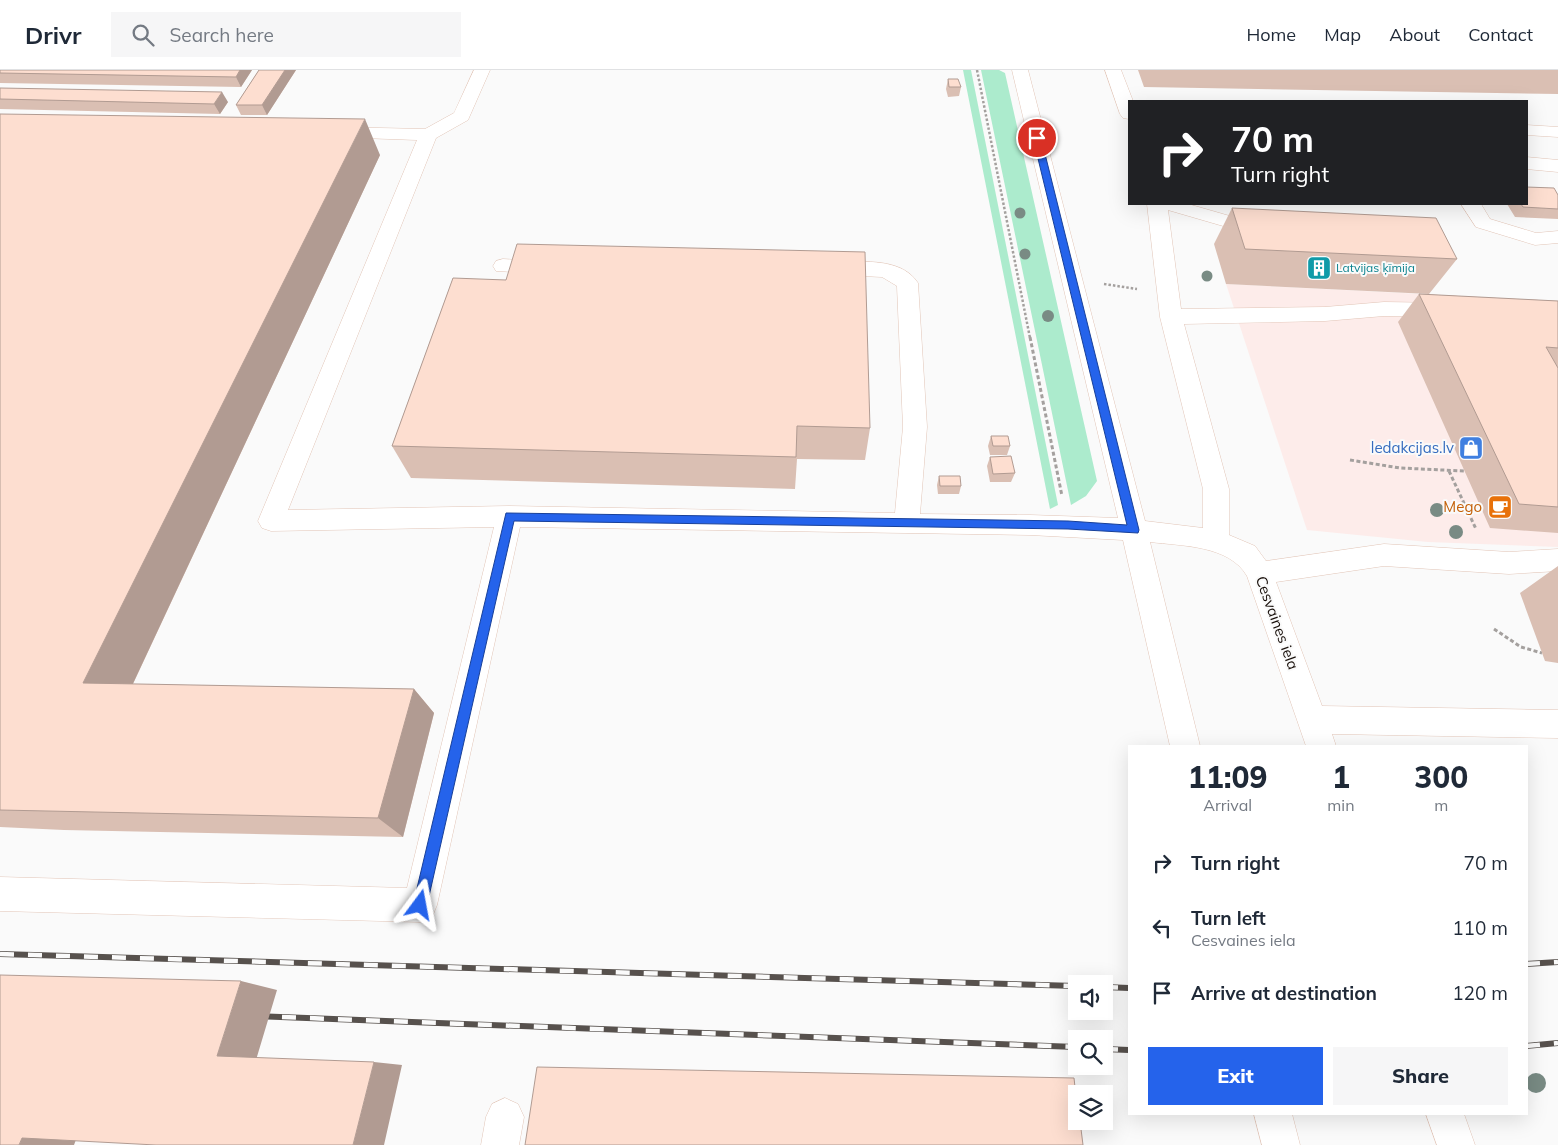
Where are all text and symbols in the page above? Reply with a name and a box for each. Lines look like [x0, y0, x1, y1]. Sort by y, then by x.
search box [111, 12, 461, 57]
text: Drivr [25, 20, 81, 50]
icon: search [129, 21, 157, 49]
text: Search here [169, 23, 274, 47]
text: Home [1246, 23, 1296, 46]
text: Map [1324, 23, 1361, 46]
text: About [1389, 23, 1440, 46]
text: Contact [1468, 23, 1533, 46]
pin [1016, 117, 1058, 159]
text: 70 m [1231, 117, 1314, 161]
icon: right [1148, 120, 1213, 185]
icon: arrive [1023, 124, 1051, 152]
text: Turn right [1231, 160, 1329, 188]
building icon: Latvijas ķīmija [1306, 255, 1332, 281]
place label: Latvijas ķīmija [1336, 260, 1415, 276]
shop icon: ledakcijas.lv [1458, 435, 1484, 461]
place label: ledakcijas.lv [1371, 438, 1454, 457]
cafe icon: Mego [1487, 494, 1513, 520]
place label: Mego [1443, 497, 1482, 516]
street label: Cesvaines iela [1252, 573, 1303, 672]
text: 11:09 [1188, 758, 1268, 796]
text: 1 [1332, 758, 1350, 796]
text: 300 [1414, 758, 1468, 796]
text: Arrival [1203, 795, 1252, 815]
text: min [1327, 795, 1355, 815]
text: m [1434, 795, 1448, 815]
icon: right [1148, 849, 1176, 877]
text: Turn right [1191, 851, 1280, 875]
text: 70 m [1464, 851, 1508, 875]
position arrow [393, 878, 445, 930]
text: Turn left [1191, 906, 1266, 930]
icon: left [1148, 914, 1176, 942]
text: 110 m [1452, 916, 1508, 940]
text: Cesvaines iela [1191, 930, 1296, 950]
map controls [1068, 975, 1113, 1130]
button: sound [1068, 975, 1113, 1020]
icon: arrive [1148, 979, 1176, 1007]
text: Arrive at destination [1191, 981, 1377, 1005]
text: 120 m [1452, 981, 1508, 1005]
button: search [1068, 1030, 1113, 1075]
button: Exit [1148, 1047, 1323, 1105]
button: Share [1333, 1047, 1508, 1105]
button: layers [1068, 1085, 1113, 1130]

